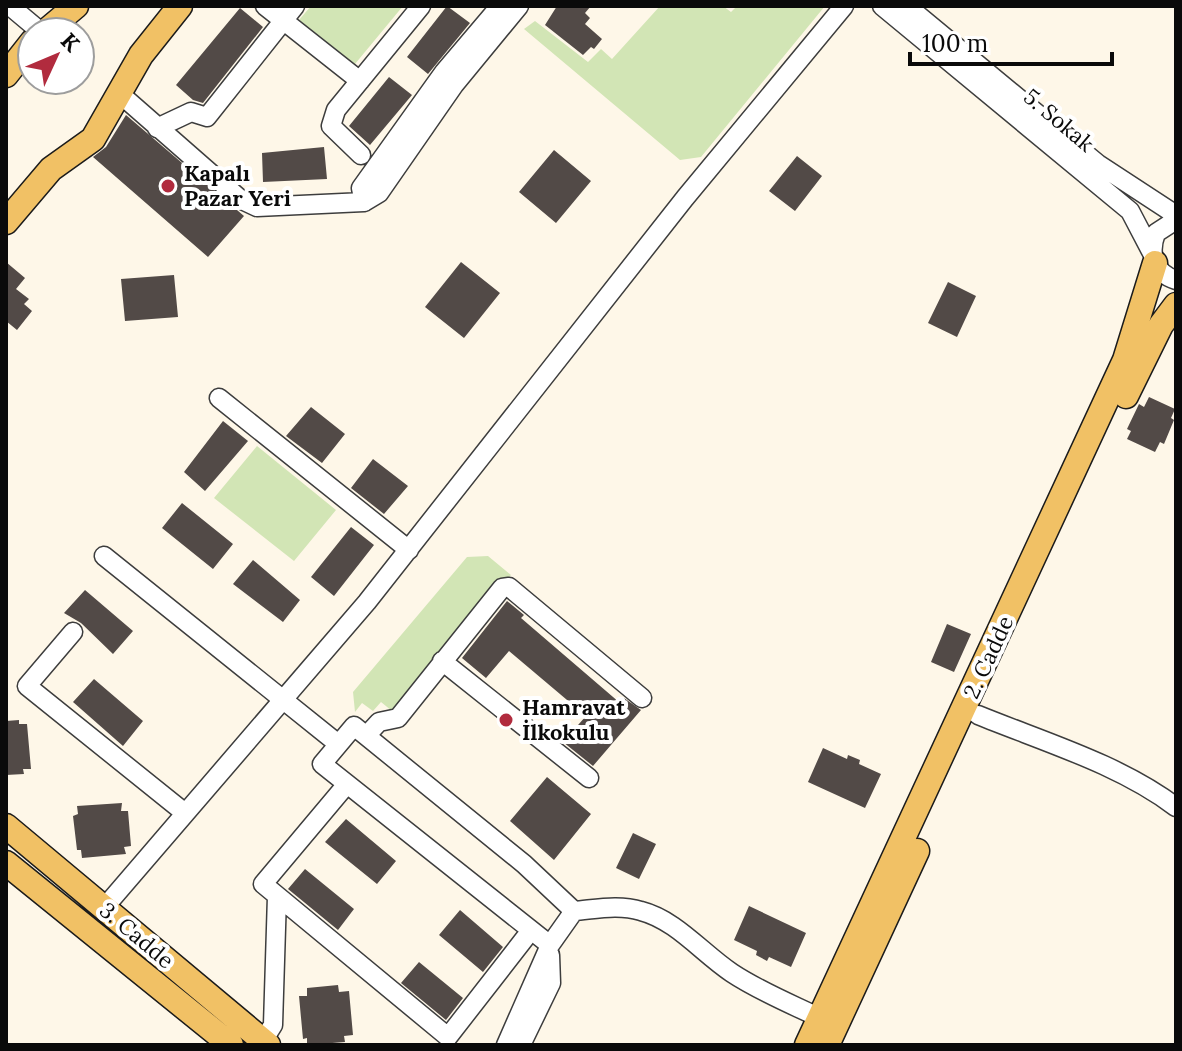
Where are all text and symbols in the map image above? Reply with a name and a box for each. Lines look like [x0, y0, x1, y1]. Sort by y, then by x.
north arrow [16, 16, 96, 96]
scale bar [910, 16, 1112, 66]
text: K [55, 27, 86, 58]
text: 100 m [922, 28, 988, 59]
street label: 5. Sokak [1018, 82, 1100, 158]
place label: Kapalı Pazar Yeri [184, 159, 291, 212]
marker: Kapalı Pazar Yeri [159, 177, 177, 195]
street label: 2. Cadde [957, 611, 1019, 703]
place label: Hamravat İlkokulu [522, 693, 626, 746]
marker: Hamravat İlkokulu [497, 711, 515, 729]
street label: 3. Cadde [94, 896, 180, 974]

